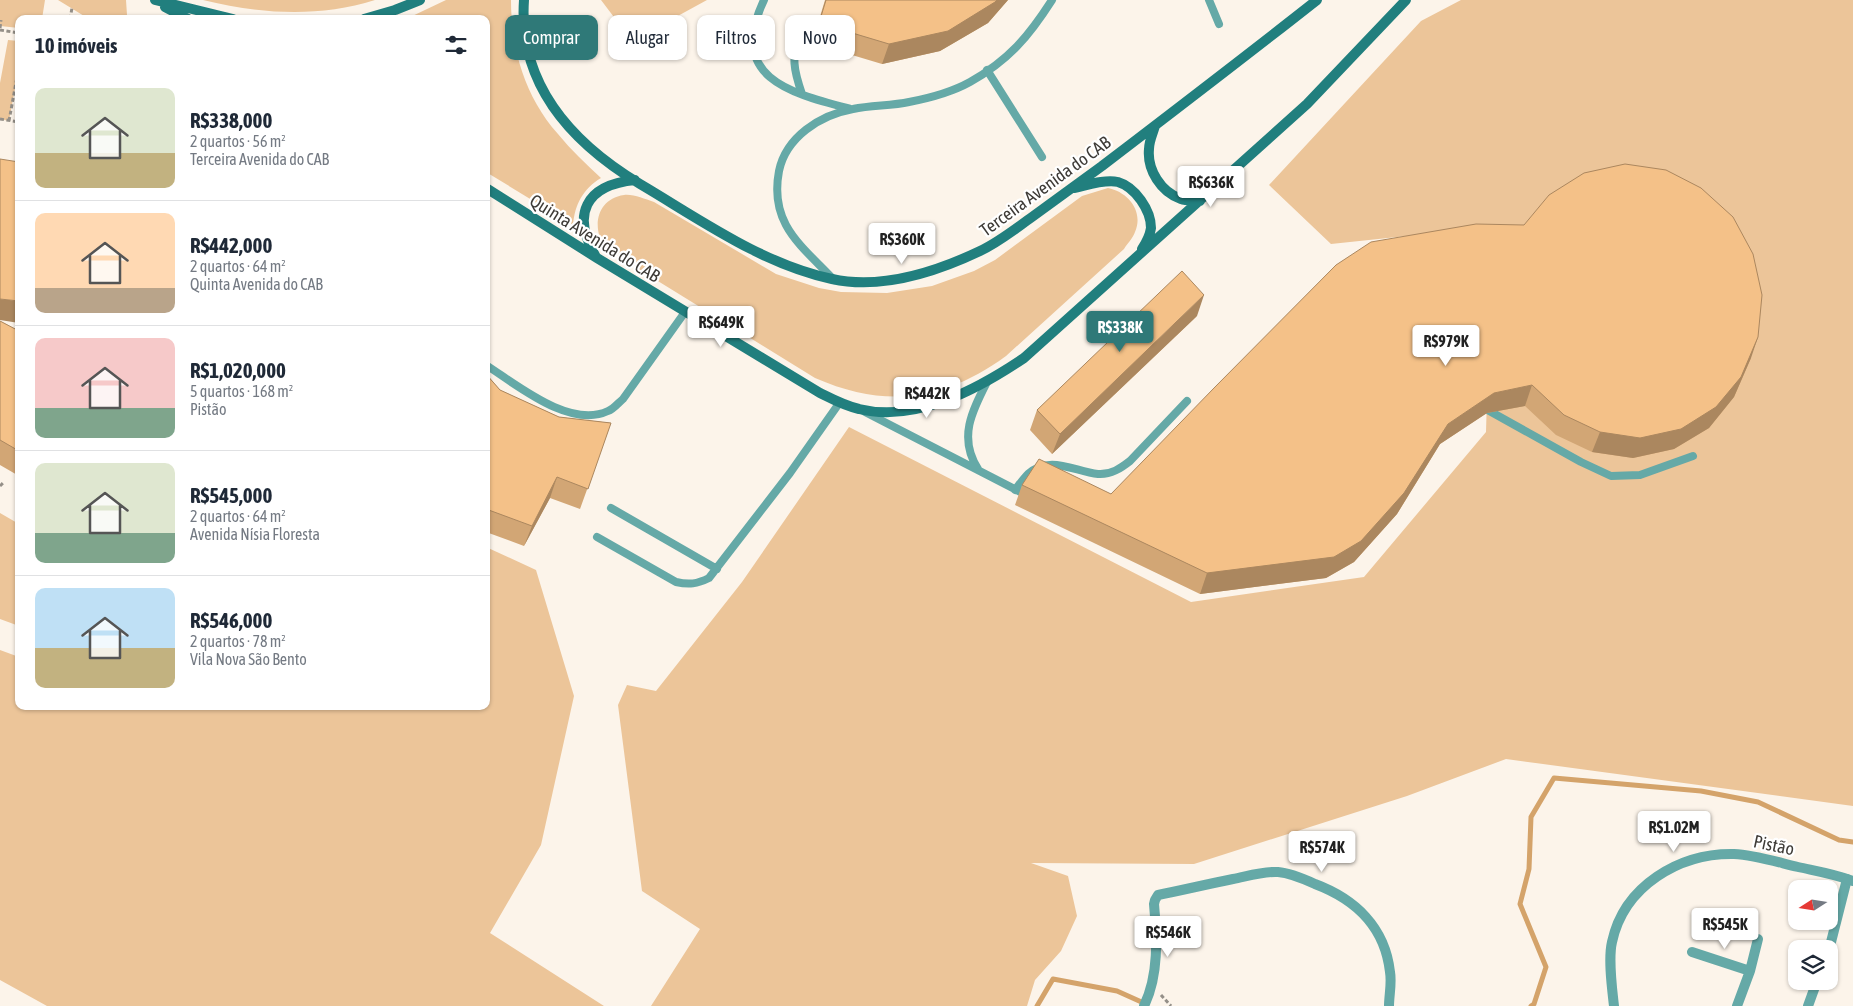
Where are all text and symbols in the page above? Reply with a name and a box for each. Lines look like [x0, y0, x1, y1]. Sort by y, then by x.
chip: Comprar [505, 15, 598, 60]
chip: Alugar [608, 15, 687, 60]
chip: Filtros [697, 15, 775, 60]
chip: Novo [785, 15, 855, 60]
icon: filters [442, 31, 470, 59]
text: 10 imóveis [35, 33, 117, 57]
icon: home [75, 108, 135, 168]
text: R$338,000 [190, 108, 272, 132]
street label: Terceira Avenida do CAB [976, 131, 1115, 240]
text: 2 quartos · 56 m² [190, 132, 286, 150]
text: Terceira Avenida do CAB [190, 150, 329, 168]
pin: R$636K [1170, 166, 1252, 208]
text: R$636K [1188, 173, 1234, 191]
street label: Quinta Avenida do CAB [526, 189, 664, 287]
pin: R$360K [861, 222, 943, 265]
text: R$360K [879, 230, 925, 248]
icon: home [75, 233, 135, 293]
text: R$442,000 [190, 233, 272, 257]
text: 2 quartos · 64 m² [190, 257, 286, 275]
text: Quinta Avenida do CAB [190, 275, 323, 293]
pin: R$649K [680, 306, 762, 348]
pin: R$338K [1079, 310, 1161, 353]
text: R$649K [698, 313, 744, 331]
text: R$338K [1097, 318, 1143, 336]
pin: R$979K [1405, 324, 1487, 367]
text: R$979K [1423, 332, 1469, 350]
icon: home [75, 358, 135, 418]
text: R$1,020,000 [190, 358, 286, 382]
pin: R$442K [886, 376, 968, 419]
text: 5 quartos · 168 m² [190, 382, 293, 400]
text: R$442K [904, 384, 950, 402]
text: Pistão [190, 400, 226, 418]
icon: home [75, 483, 135, 543]
text: R$545,000 [190, 483, 272, 507]
text: 2 quartos · 64 m² [190, 507, 286, 525]
text: Avenida Nísia Floresta [190, 525, 320, 543]
icon: home [75, 608, 135, 668]
text: R$546,000 [190, 608, 272, 632]
text: 2 quartos · 78 m² [190, 632, 286, 650]
text: Vila Nova São Bento [190, 650, 307, 668]
pin: R$1.02M [1628, 810, 1720, 853]
text: R$1.02M [1649, 818, 1699, 836]
pin: R$574K [1281, 830, 1363, 873]
street label: Pistão [1752, 830, 1796, 860]
text: R$574K [1299, 838, 1345, 856]
north arrow [1788, 880, 1838, 930]
map controls [1788, 880, 1838, 990]
pin: R$545K [1684, 908, 1766, 950]
text: R$545K [1702, 915, 1748, 933]
pin: R$546K [1127, 916, 1209, 958]
text: R$546K [1145, 923, 1191, 941]
button: layers [1788, 940, 1838, 990]

